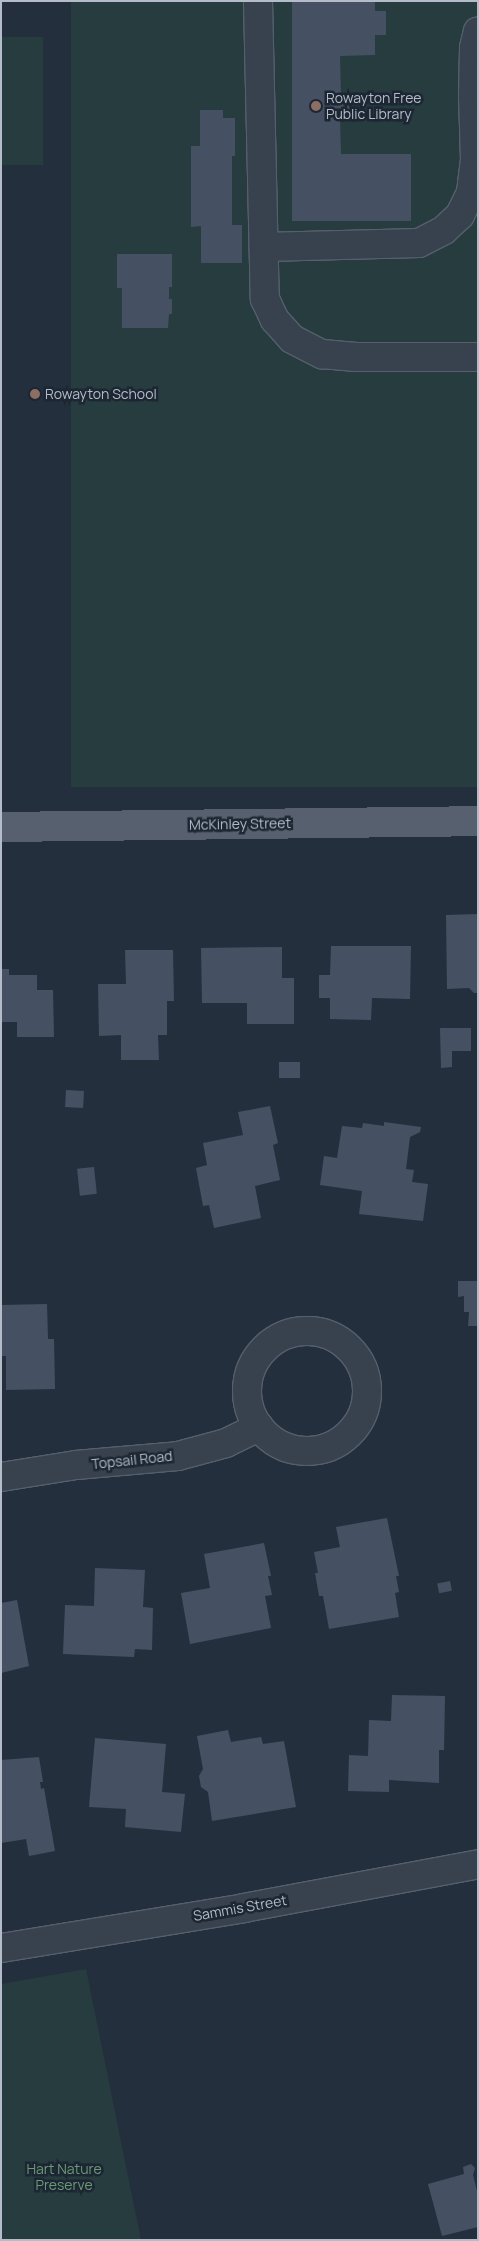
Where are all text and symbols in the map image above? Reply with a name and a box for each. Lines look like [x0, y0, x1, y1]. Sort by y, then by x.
place label: Rowayton Free Public Library [326, 90, 422, 122]
marker: Rowayton Free Public Library [310, 100, 322, 112]
place label: Rowayton School [45, 386, 157, 402]
marker: Rowayton School [29, 388, 41, 400]
street label: McKinley Street [189, 815, 291, 833]
street label: Topsail Road [91, 1447, 173, 1473]
street label: Sammis Street [192, 1892, 288, 1924]
park label: Hart Nature Preserve [26, 2161, 102, 2194]

